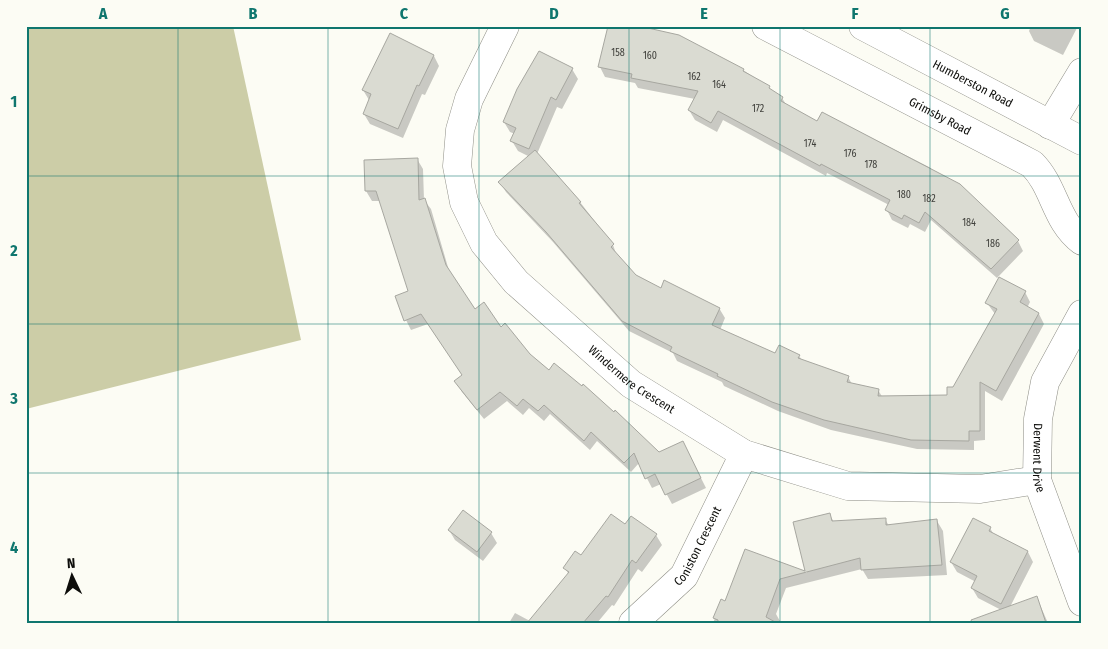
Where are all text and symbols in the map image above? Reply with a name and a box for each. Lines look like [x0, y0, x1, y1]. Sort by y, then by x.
text: A [98, 4, 108, 23]
text: B [249, 4, 258, 23]
text: C [400, 4, 409, 23]
text: D [549, 4, 559, 23]
text: E [700, 4, 708, 23]
text: F [851, 4, 859, 23]
text: G [1000, 4, 1010, 23]
house number: 158 [611, 47, 625, 59]
house number: 160 [643, 50, 657, 62]
street label: Humberston Road [930, 57, 1015, 110]
house number: 162 [687, 71, 701, 83]
house number: 164 [712, 79, 726, 91]
text: 1 [11, 92, 17, 111]
street label: Grimsby Road [907, 94, 973, 138]
house number: 172 [752, 103, 765, 115]
house number: 174 [804, 138, 816, 150]
house number: 176 [844, 148, 856, 160]
house number: 178 [865, 159, 877, 171]
house number: 180 [897, 189, 911, 201]
house number: 182 [922, 193, 936, 205]
house number: 184 [962, 217, 976, 229]
house number: 186 [986, 238, 1000, 250]
text: 2 [9, 241, 18, 260]
street label: Windermere Crescent [586, 343, 677, 416]
text: 3 [9, 389, 18, 408]
street label: Derwent Drive [1030, 423, 1048, 494]
street label: Coniston Crescent [671, 504, 724, 589]
text: 4 [10, 538, 18, 557]
north arrow [48, 552, 98, 602]
text: N [66, 555, 76, 572]

